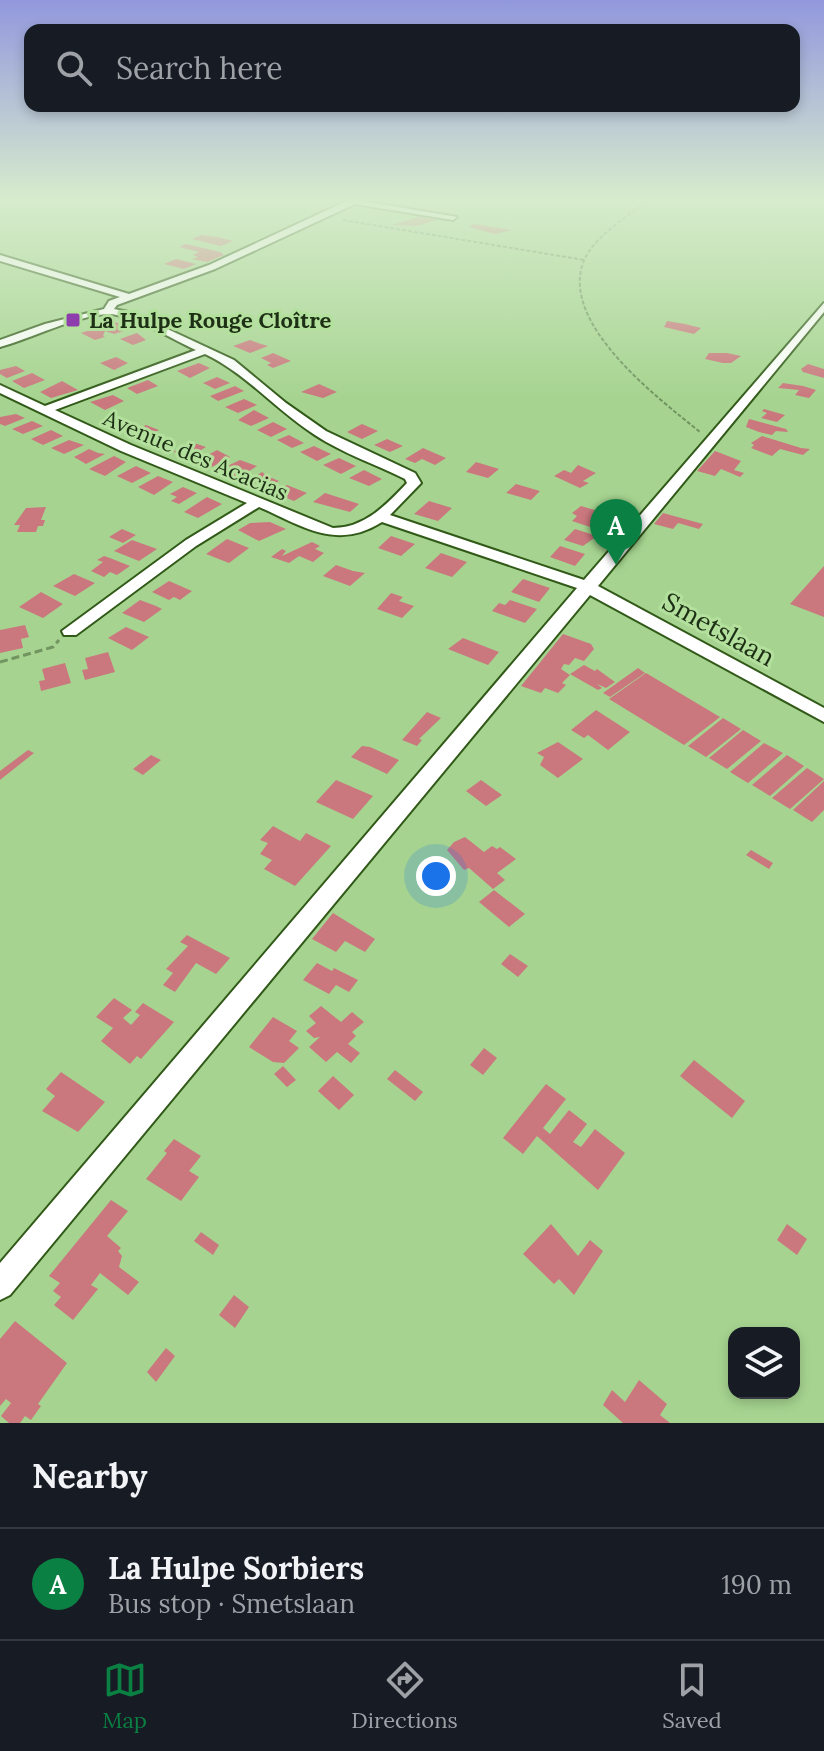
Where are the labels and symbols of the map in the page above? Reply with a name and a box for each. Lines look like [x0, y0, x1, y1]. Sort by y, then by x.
place label: La Hulpe Rouge Cloître [89, 306, 332, 334]
marker: La Hulpe Rouge Cloître [64, 311, 82, 329]
street label: Avenue des Acacias [99, 403, 292, 507]
pin: A [590, 499, 642, 565]
street label: Smetslaan [657, 585, 781, 673]
your location [416, 856, 456, 896]

